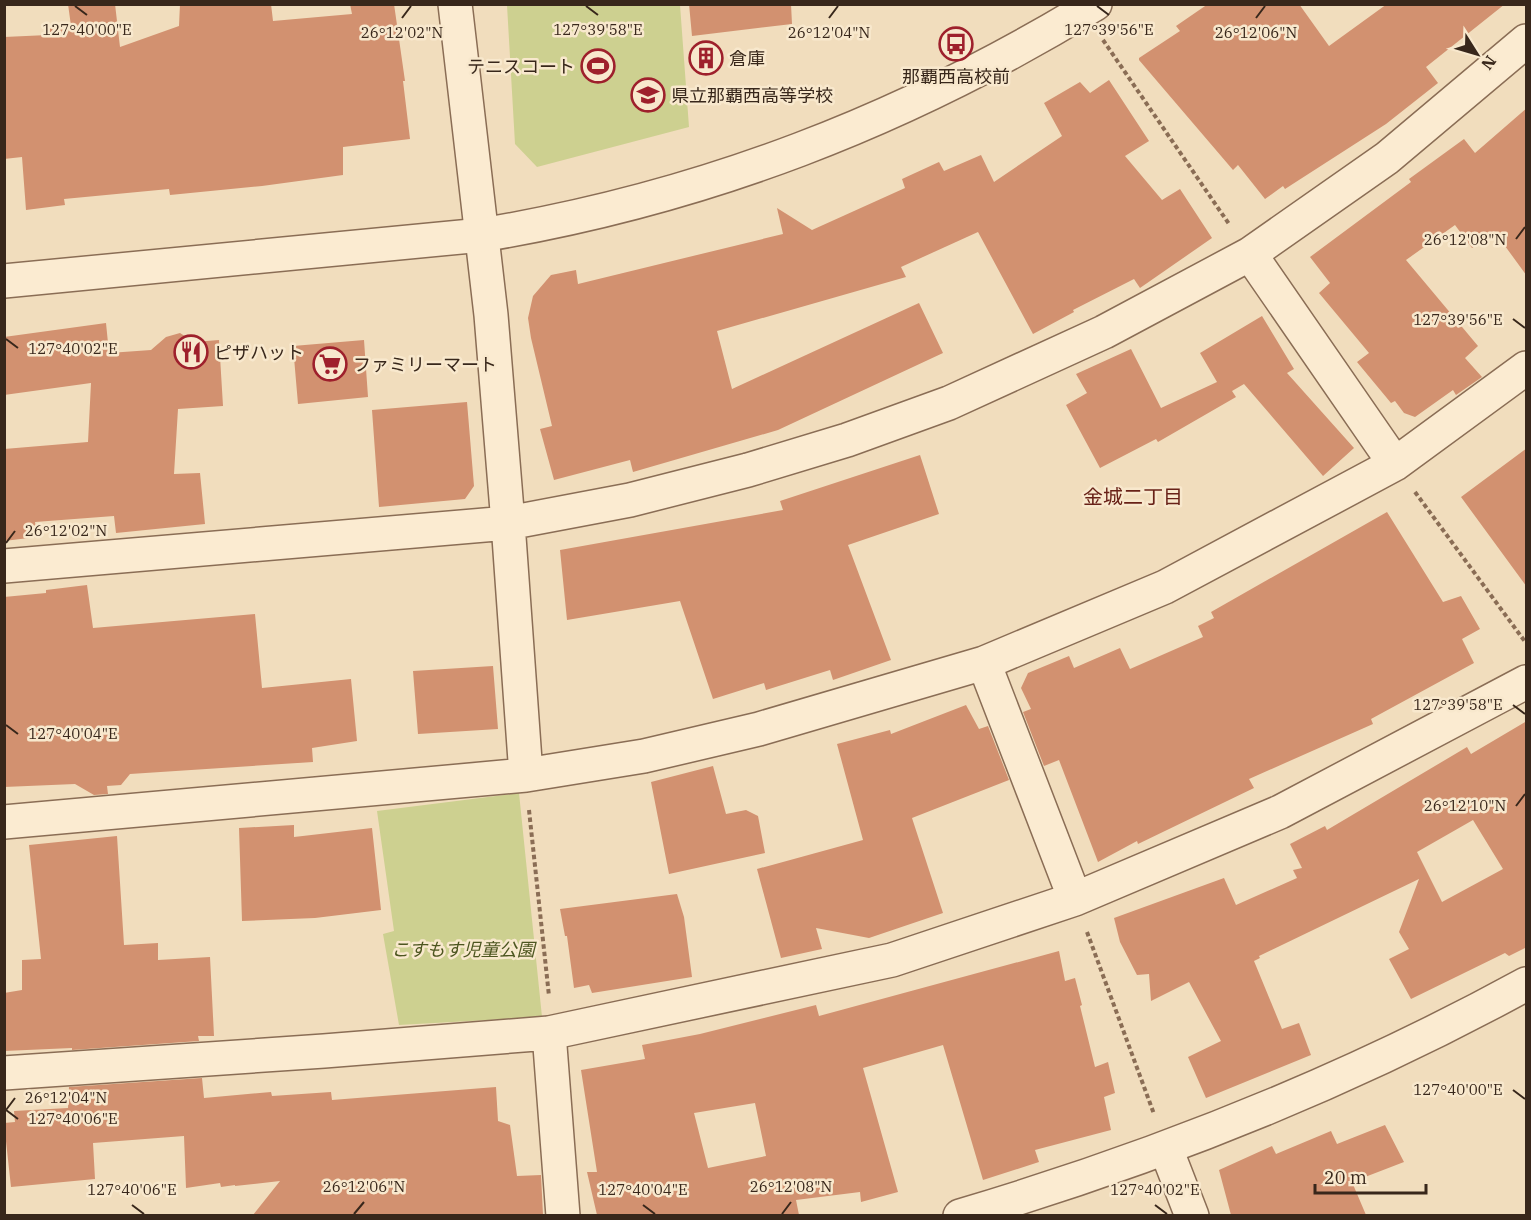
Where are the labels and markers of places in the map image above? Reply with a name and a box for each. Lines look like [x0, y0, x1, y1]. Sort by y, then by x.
bus stop icon: 那覇西高校前 [938, 26, 974, 62]
building icon: 倉庫 [688, 40, 724, 76]
place label: 倉庫 [729, 47, 765, 70]
sports icon: テニスコート [580, 48, 616, 84]
place label: テニスコート [467, 55, 575, 78]
place label: 那覇西高校前 [902, 65, 1010, 88]
school or university icon: 県立那覇西高等学校 [630, 77, 666, 113]
place label: 県立那覇西高等学校 [671, 84, 833, 107]
restaurant icon: ピザハット [173, 334, 209, 370]
place label: ピザハット [214, 341, 304, 364]
supermarket icon: ファミリーマート [312, 346, 348, 382]
place label: ファミリーマート [353, 353, 497, 376]

